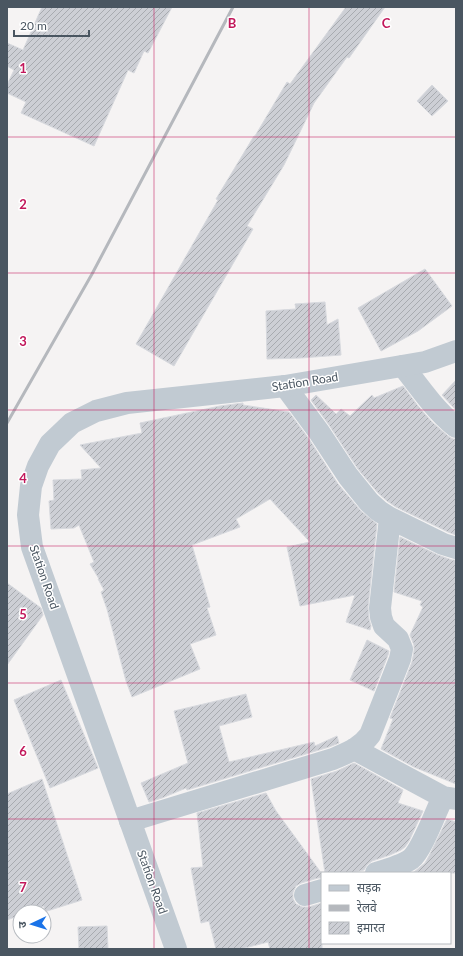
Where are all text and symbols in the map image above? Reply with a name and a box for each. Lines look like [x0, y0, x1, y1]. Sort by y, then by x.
scale bar [14, 12, 89, 38]
text: B [228, 15, 237, 31]
text: C [382, 15, 391, 31]
text: 20 m [20, 18, 47, 33]
text: 1 [19, 60, 27, 76]
text: 2 [19, 196, 27, 212]
text: 3 [19, 333, 27, 349]
street label: Station Road [271, 369, 339, 394]
text: 4 [19, 470, 27, 486]
street label: Station Road [26, 543, 62, 611]
text: 5 [19, 606, 27, 622]
text: 6 [19, 743, 27, 759]
street label: Station Road [134, 848, 171, 916]
legend [321, 872, 451, 944]
text: 7 [19, 879, 27, 895]
text: सड़क [357, 880, 382, 895]
text: रेलवे [357, 900, 377, 915]
north arrow [12, 904, 52, 944]
text: इमारत [357, 920, 386, 935]
text: उ [15, 921, 28, 928]

